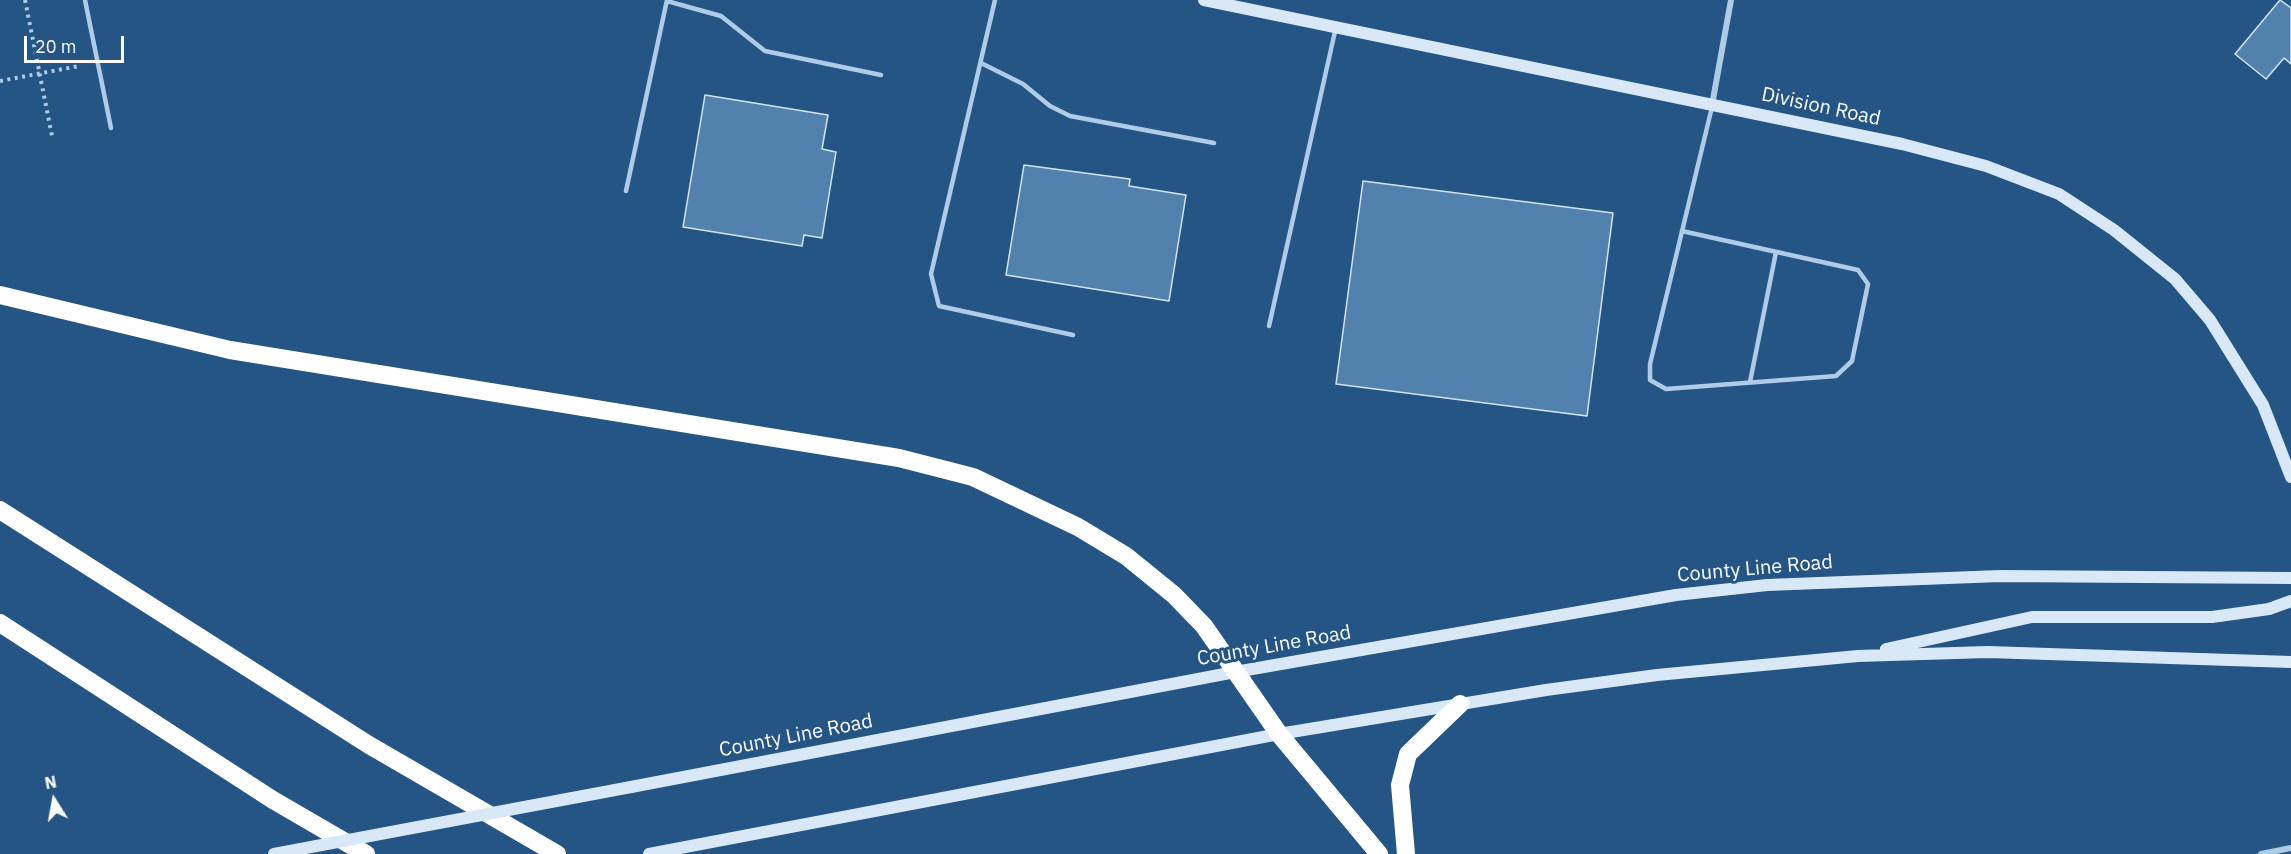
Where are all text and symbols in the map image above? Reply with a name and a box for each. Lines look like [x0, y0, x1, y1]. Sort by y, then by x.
scale bar [27, 24, 128, 62]
text: 20 m [35, 35, 77, 58]
street label: Division Road [1759, 83, 1883, 131]
street label: County Line Road [1676, 550, 1834, 588]
street label: County Line Road [1195, 621, 1353, 671]
street label: County Line Road [717, 709, 875, 763]
north arrow [24, 770, 84, 830]
text: N [43, 771, 58, 793]

